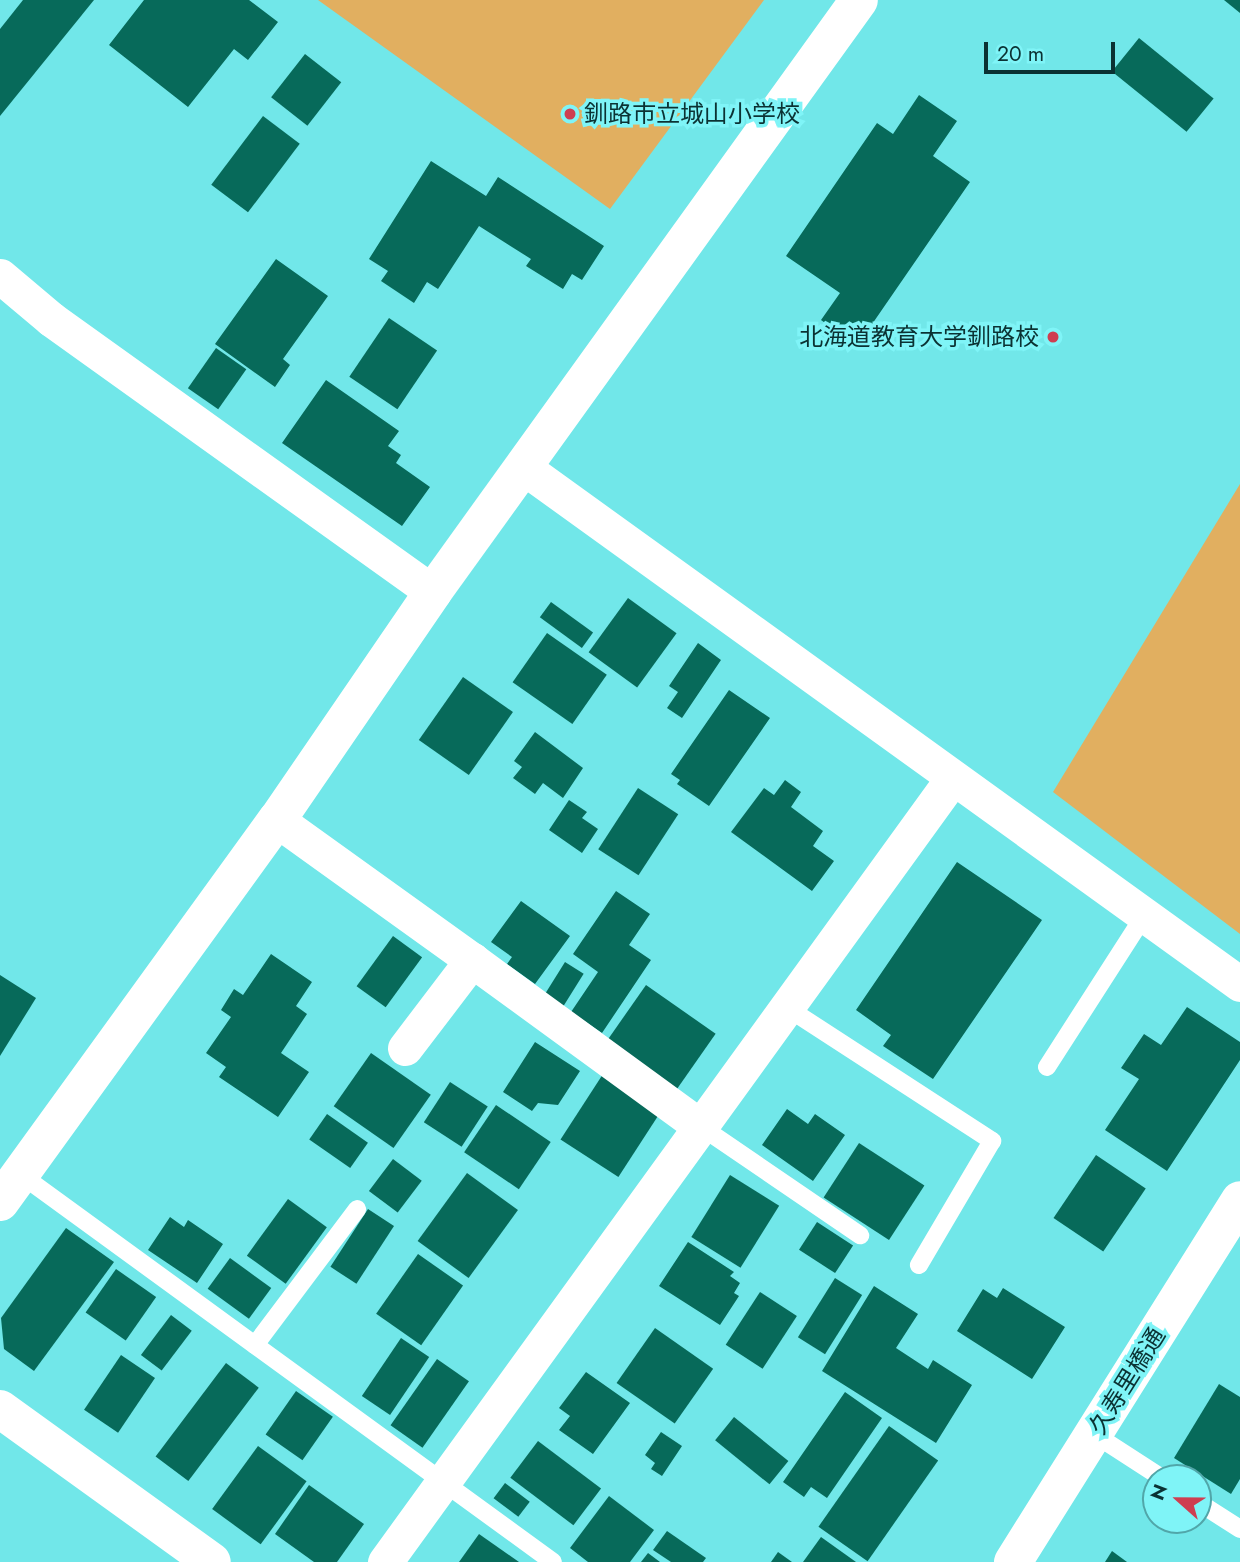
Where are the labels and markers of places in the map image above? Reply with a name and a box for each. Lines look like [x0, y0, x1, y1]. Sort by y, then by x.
place label: 釧路市立城山小学校 [584, 100, 800, 128]
marker: 釧路市立城山小学校 [562, 106, 578, 122]
place label: 北海道教育大学釧路校 [799, 323, 1039, 351]
marker: 北海道教育大学釧路校 [1045, 329, 1061, 345]

